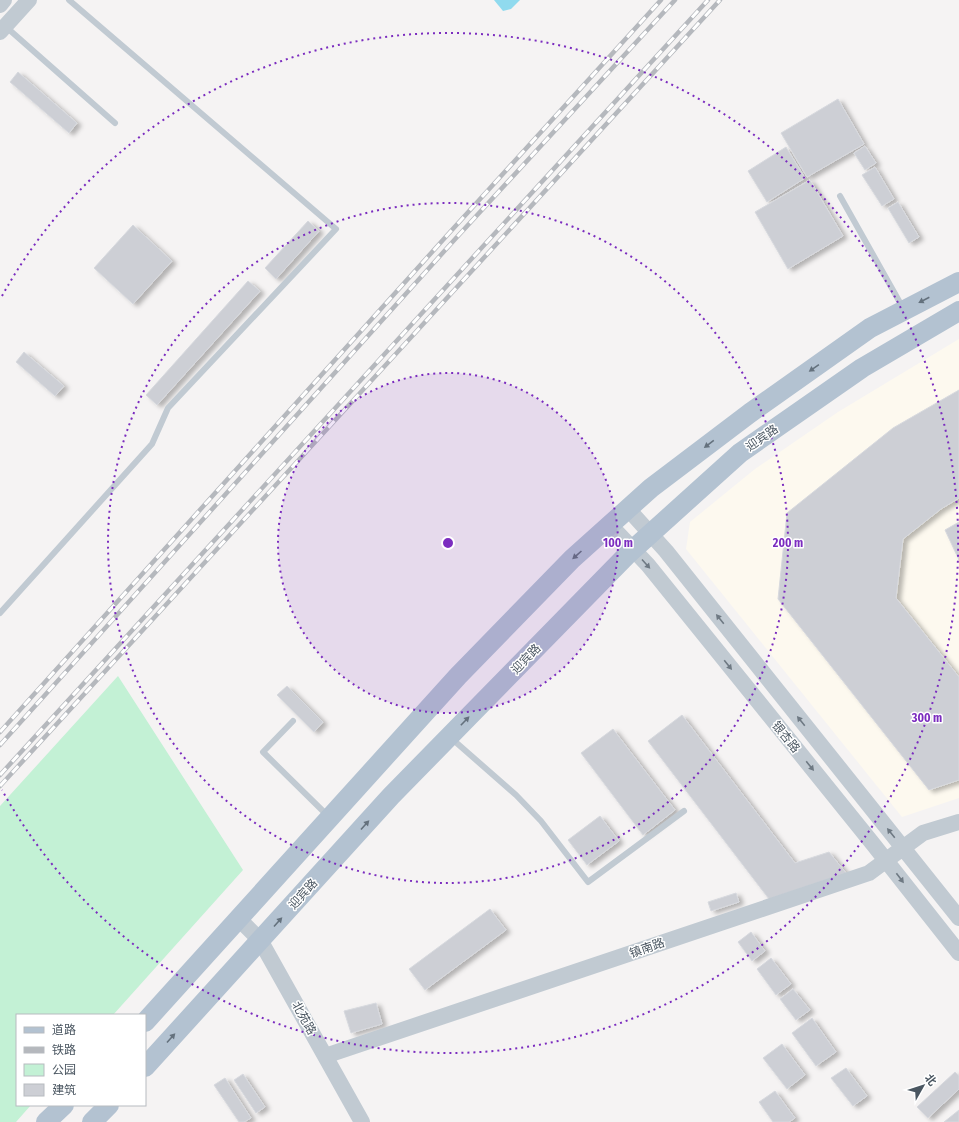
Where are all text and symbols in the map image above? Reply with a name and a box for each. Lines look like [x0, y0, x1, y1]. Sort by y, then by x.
one-way arrow [919, 297, 930, 303]
one-way arrow [809, 364, 819, 372]
street label: 迎宾路 [743, 422, 781, 454]
one-way arrow [703, 440, 714, 449]
centre of rings [441, 536, 455, 550]
text: 100 m [603, 536, 633, 550]
text: 200 m [772, 536, 803, 550]
one-way arrow [572, 550, 582, 559]
one-way arrow [642, 558, 651, 569]
one-way arrow [716, 614, 724, 625]
street label: 迎宾路 [508, 641, 544, 677]
one-way arrow [724, 659, 732, 670]
text: 300 m [911, 711, 942, 725]
one-way arrow [797, 715, 805, 726]
one-way arrow [460, 716, 469, 726]
street label: 银杏路 [769, 719, 803, 755]
one-way arrow [805, 760, 814, 771]
one-way arrow [360, 821, 369, 830]
one-way arrow [886, 828, 895, 839]
one-way arrow [895, 873, 904, 884]
street label: 迎宾路 [286, 876, 320, 912]
one-way arrow [273, 916, 282, 927]
street label: 镇南路 [628, 936, 666, 960]
street label: 北苑路 [289, 999, 319, 1037]
legend [16, 1014, 146, 1106]
text: 道路 [52, 1023, 76, 1037]
one-way arrow [167, 1033, 176, 1044]
text: 铁路 [52, 1043, 76, 1057]
text: 公园 [52, 1063, 76, 1077]
north arrow [903, 1066, 943, 1106]
text: 北 [922, 1072, 939, 1088]
text: 建筑 [52, 1083, 76, 1097]

